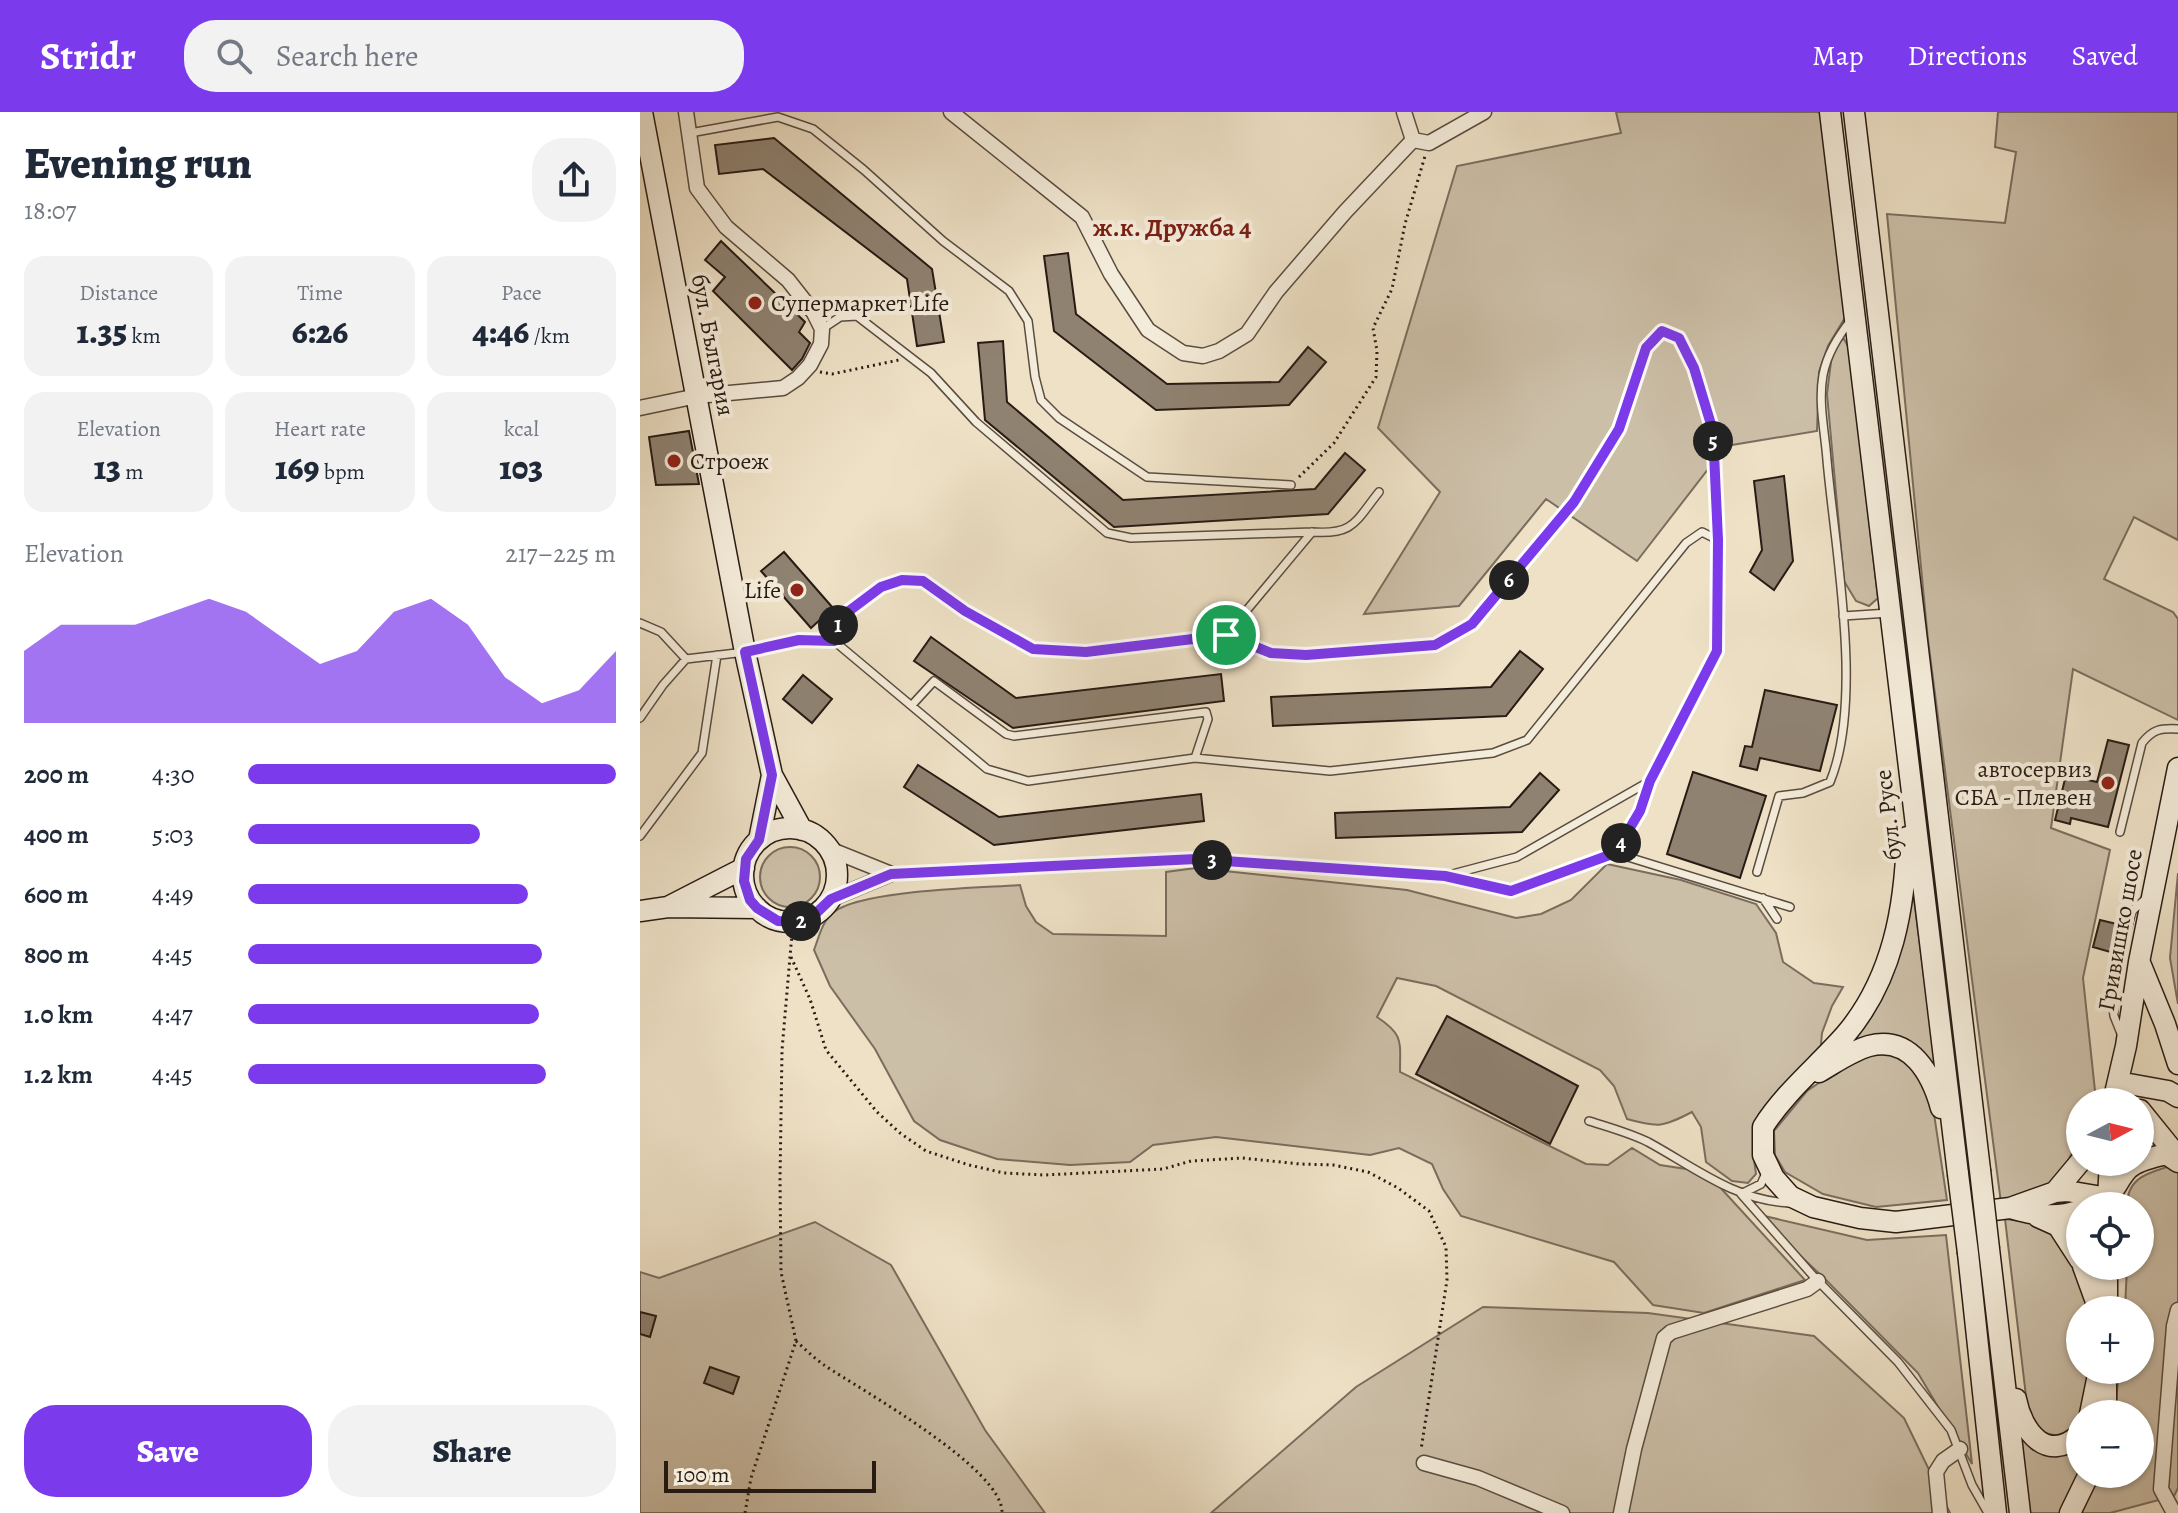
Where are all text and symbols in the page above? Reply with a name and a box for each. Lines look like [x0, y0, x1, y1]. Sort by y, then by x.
search box [184, 20, 744, 92]
text: Stridr [40, 30, 136, 82]
icon: search [212, 34, 256, 78]
text: Search here [276, 36, 419, 76]
text: Map [1812, 37, 1863, 75]
text: Directions [1907, 37, 2028, 75]
text: Saved [2072, 37, 2138, 75]
text: Evening run [24, 133, 252, 193]
button: share [532, 138, 616, 222]
text: 18:07 [24, 193, 76, 228]
district label: ж.к. Дружба 4 [1092, 210, 1252, 245]
street label: бул. България [684, 271, 742, 419]
text: Distance [79, 278, 158, 308]
text: Time [297, 278, 343, 308]
text: Pace [501, 278, 542, 308]
place label: Супермаркет Life [771, 287, 949, 319]
marker: Супермаркет Life [746, 294, 764, 312]
text: 1.35 [77, 308, 127, 355]
text: 6:26 [292, 308, 348, 355]
text: 4:46 [473, 308, 529, 355]
text: km [127, 321, 161, 351]
text: /km [529, 321, 570, 351]
text: Elevation [76, 414, 161, 444]
text: Heart rate [274, 414, 366, 444]
text: kcal [504, 414, 539, 444]
pin: 5 [1693, 421, 1733, 461]
text: 5 [1708, 426, 1718, 456]
text: 13 [94, 444, 121, 491]
text: 169 [275, 444, 319, 491]
text: 103 [499, 444, 543, 491]
place label: Строеж [690, 445, 769, 477]
marker: Строеж [665, 452, 683, 470]
text: m [121, 457, 144, 487]
text: bpm [319, 457, 365, 487]
text: Elevation [24, 536, 124, 571]
text: 217–225 m [505, 536, 616, 571]
pin: 6 [1489, 560, 1529, 600]
text: 6 [1504, 565, 1514, 595]
place label: Life [744, 574, 781, 606]
marker: Life [788, 581, 806, 599]
pin [1192, 601, 1260, 669]
pin: 1 [818, 605, 858, 645]
text: 1 [834, 610, 842, 640]
icon: arrive [1204, 613, 1248, 657]
place label: автосервиз СБА - Плевен [1955, 753, 2092, 813]
text: 200 m [24, 757, 89, 792]
text: 4:30 [152, 757, 195, 792]
street label: бул. Русе [1867, 768, 1909, 862]
marker: автосервиз СБА - Плевен [2099, 774, 2117, 792]
text: 400 m [24, 817, 89, 852]
text: 5:03 [152, 817, 194, 852]
pin: 4 [1601, 823, 1641, 863]
text: 4 [1616, 828, 1626, 858]
pin: 3 [1192, 840, 1232, 880]
text: 3 [1207, 845, 1217, 875]
street label: Гривишко шосе [2090, 846, 2150, 1014]
text: 600 m [24, 877, 89, 912]
text: 4:49 [152, 877, 194, 912]
pin: 2 [781, 901, 821, 941]
text: 2 [796, 906, 806, 936]
text: 800 m [24, 937, 89, 972]
text: 4:45 [152, 937, 193, 972]
text: 1.0 km [24, 997, 93, 1032]
text: 4:47 [152, 997, 193, 1032]
text: 1.2 km [24, 1057, 93, 1092]
text: 4:45 [152, 1057, 193, 1092]
north arrow [2066, 1088, 2154, 1176]
map controls [2066, 1088, 2154, 1488]
button: locate [2066, 1192, 2154, 1280]
button: + [2066, 1296, 2154, 1384]
button: − [2066, 1400, 2154, 1488]
button: Save [24, 1405, 312, 1497]
button: Share [328, 1405, 616, 1497]
scale bar [664, 1457, 876, 1493]
text: 100 m [676, 1460, 730, 1490]

